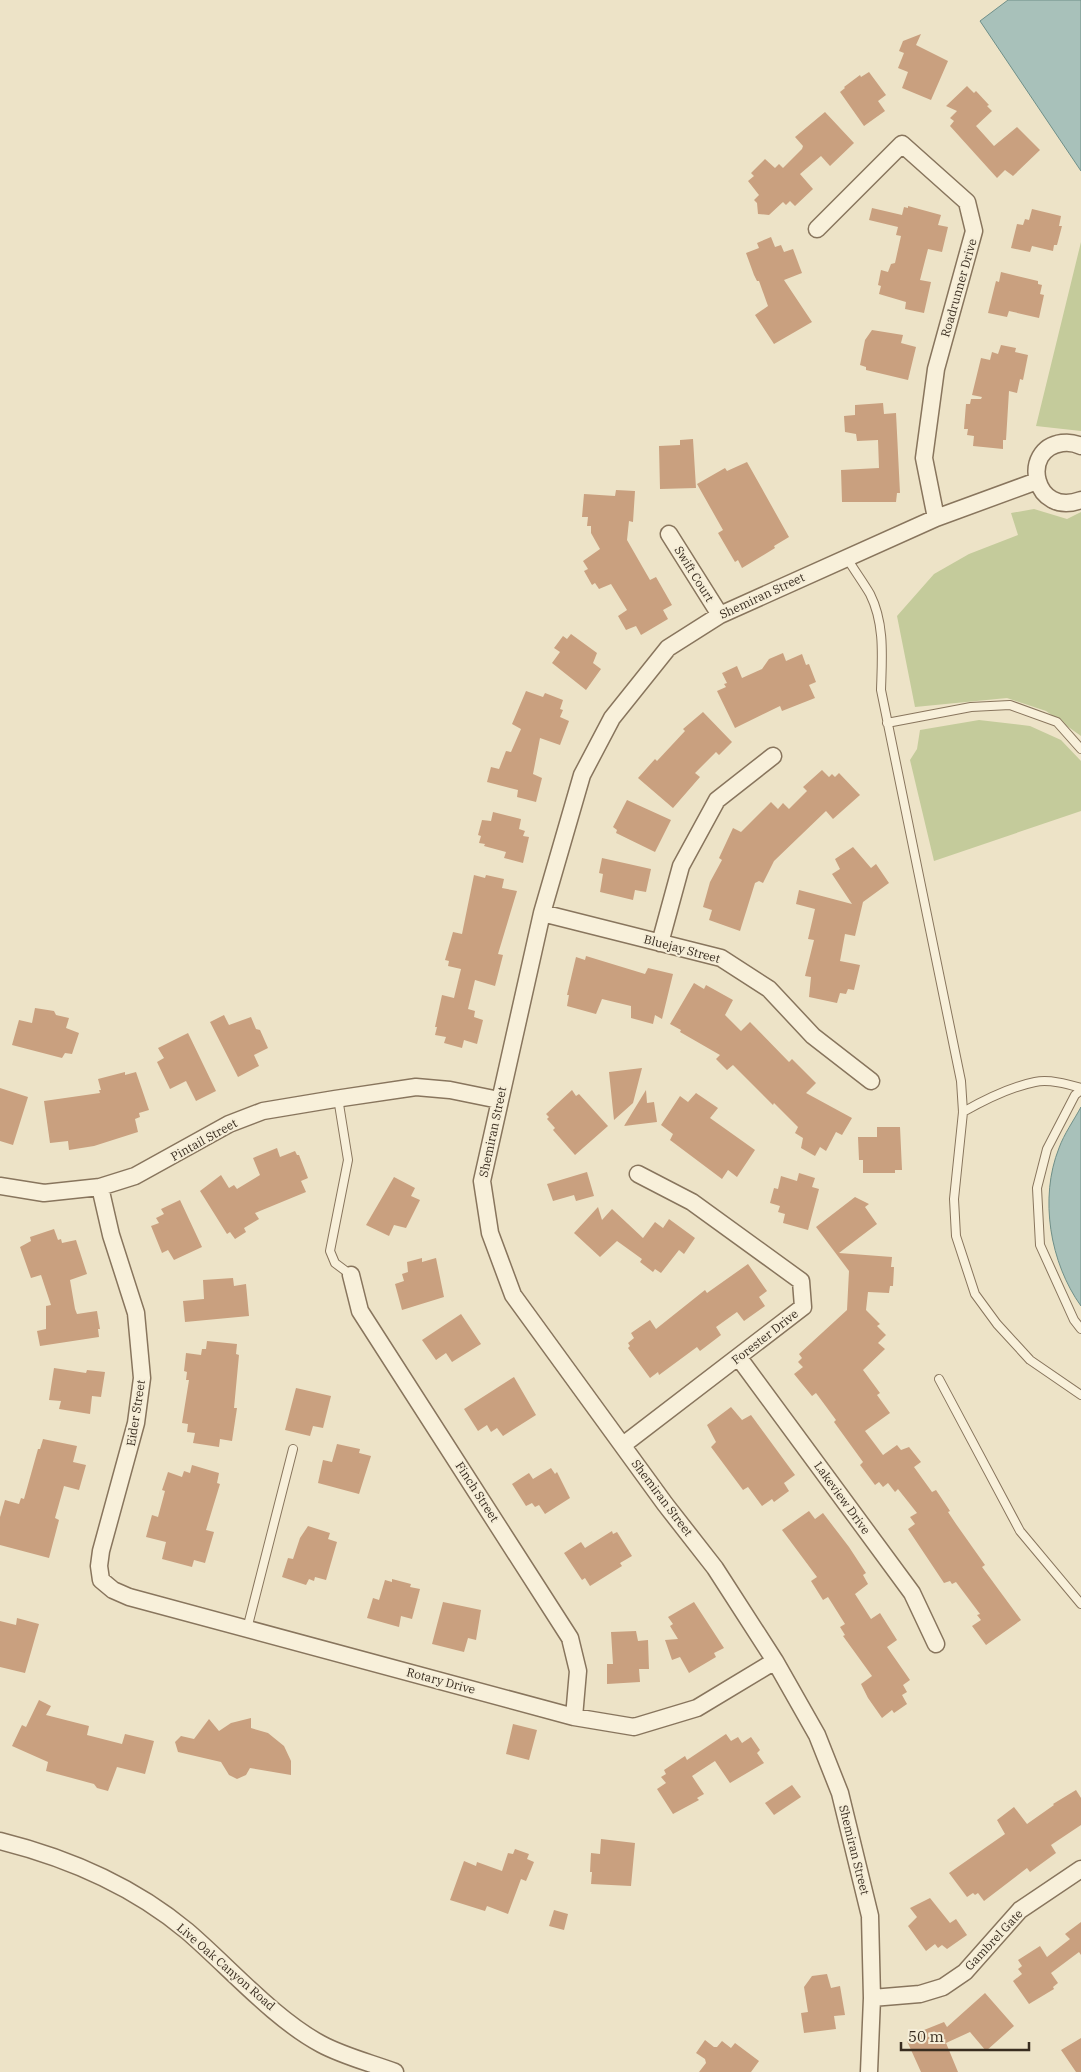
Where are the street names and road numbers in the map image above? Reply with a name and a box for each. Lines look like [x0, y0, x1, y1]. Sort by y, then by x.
street label: Roadrunner Drive [937, 237, 980, 339]
street label: Swift Court [671, 543, 717, 604]
street label: Shemiran Street [717, 569, 807, 622]
street label: Bluejay Street [642, 931, 722, 966]
street label: Shemiran Street [476, 1085, 509, 1179]
street label: Pintail Street [168, 1115, 240, 1164]
street label: Forester Drive [728, 1306, 801, 1367]
street label: Eider Street [123, 1379, 148, 1447]
street label: Shemiran Street [629, 1456, 696, 1539]
street label: Finch Street [452, 1459, 502, 1525]
street label: Lakeview Drive [811, 1459, 874, 1537]
street label: Rotary Drive [405, 1664, 477, 1697]
street label: Shemiran Street [836, 1803, 873, 1896]
street label: Gambrel Gate [962, 1906, 1026, 1973]
street label: Live Oak Canyon Road [174, 1920, 279, 2013]

